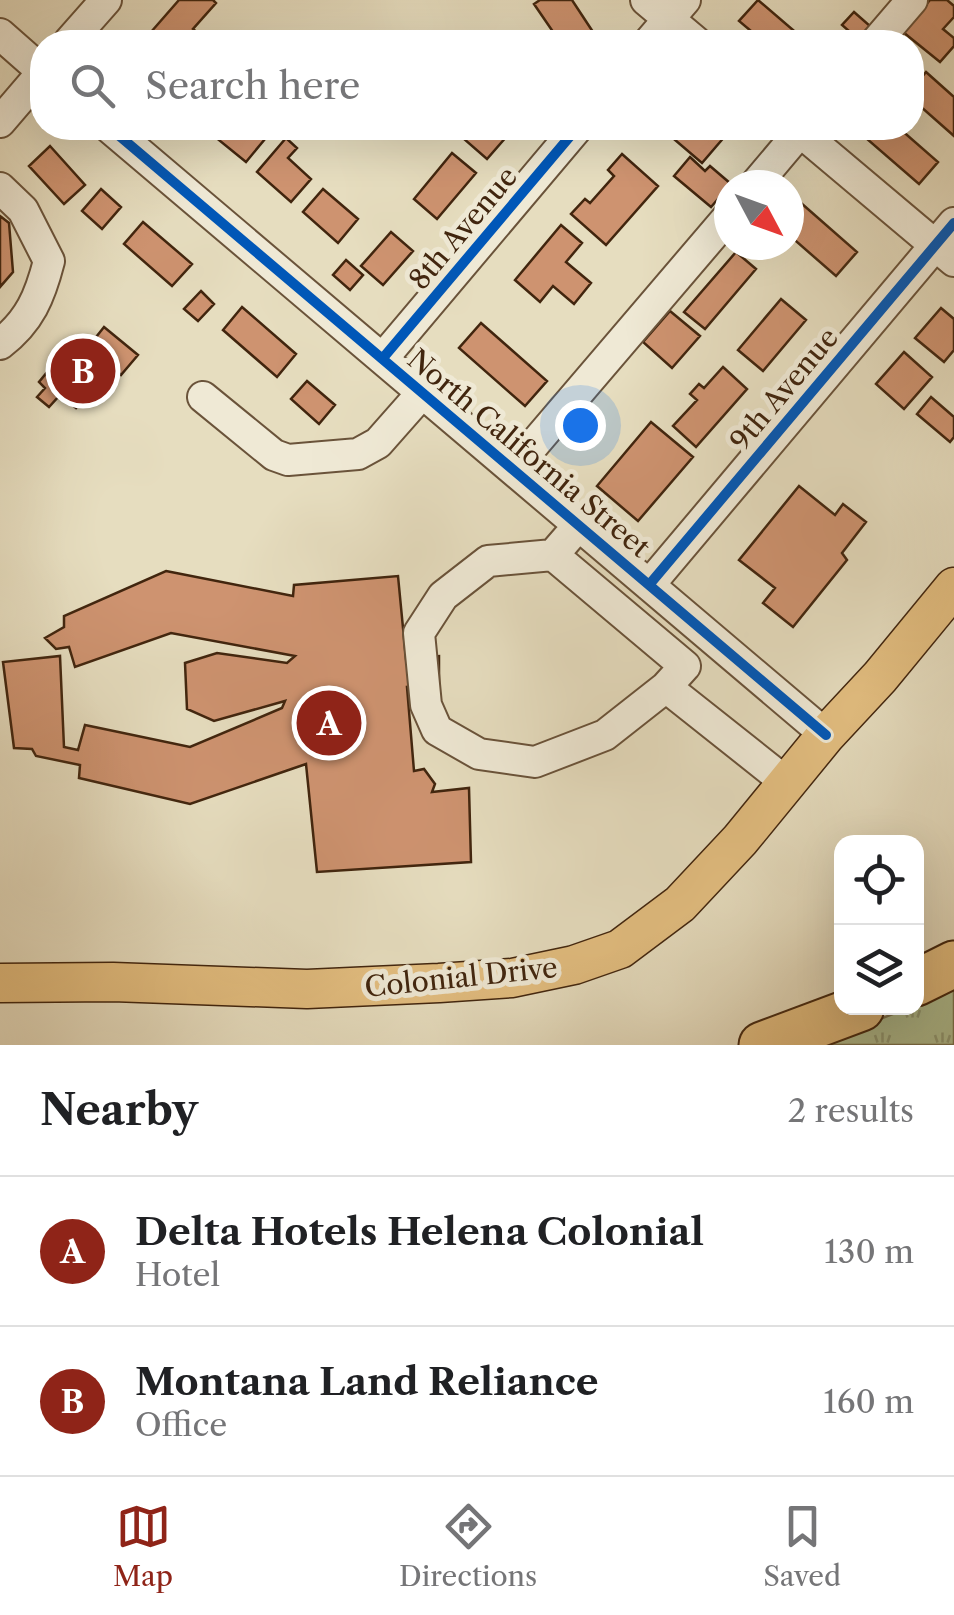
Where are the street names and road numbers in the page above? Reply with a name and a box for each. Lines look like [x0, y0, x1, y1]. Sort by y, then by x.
street label: 8th Avenue [402, 160, 524, 296]
street label: 9th Avenue [723, 321, 845, 457]
street label: North California Street [401, 342, 657, 564]
street label: Colonial Drive [363, 950, 559, 1004]

